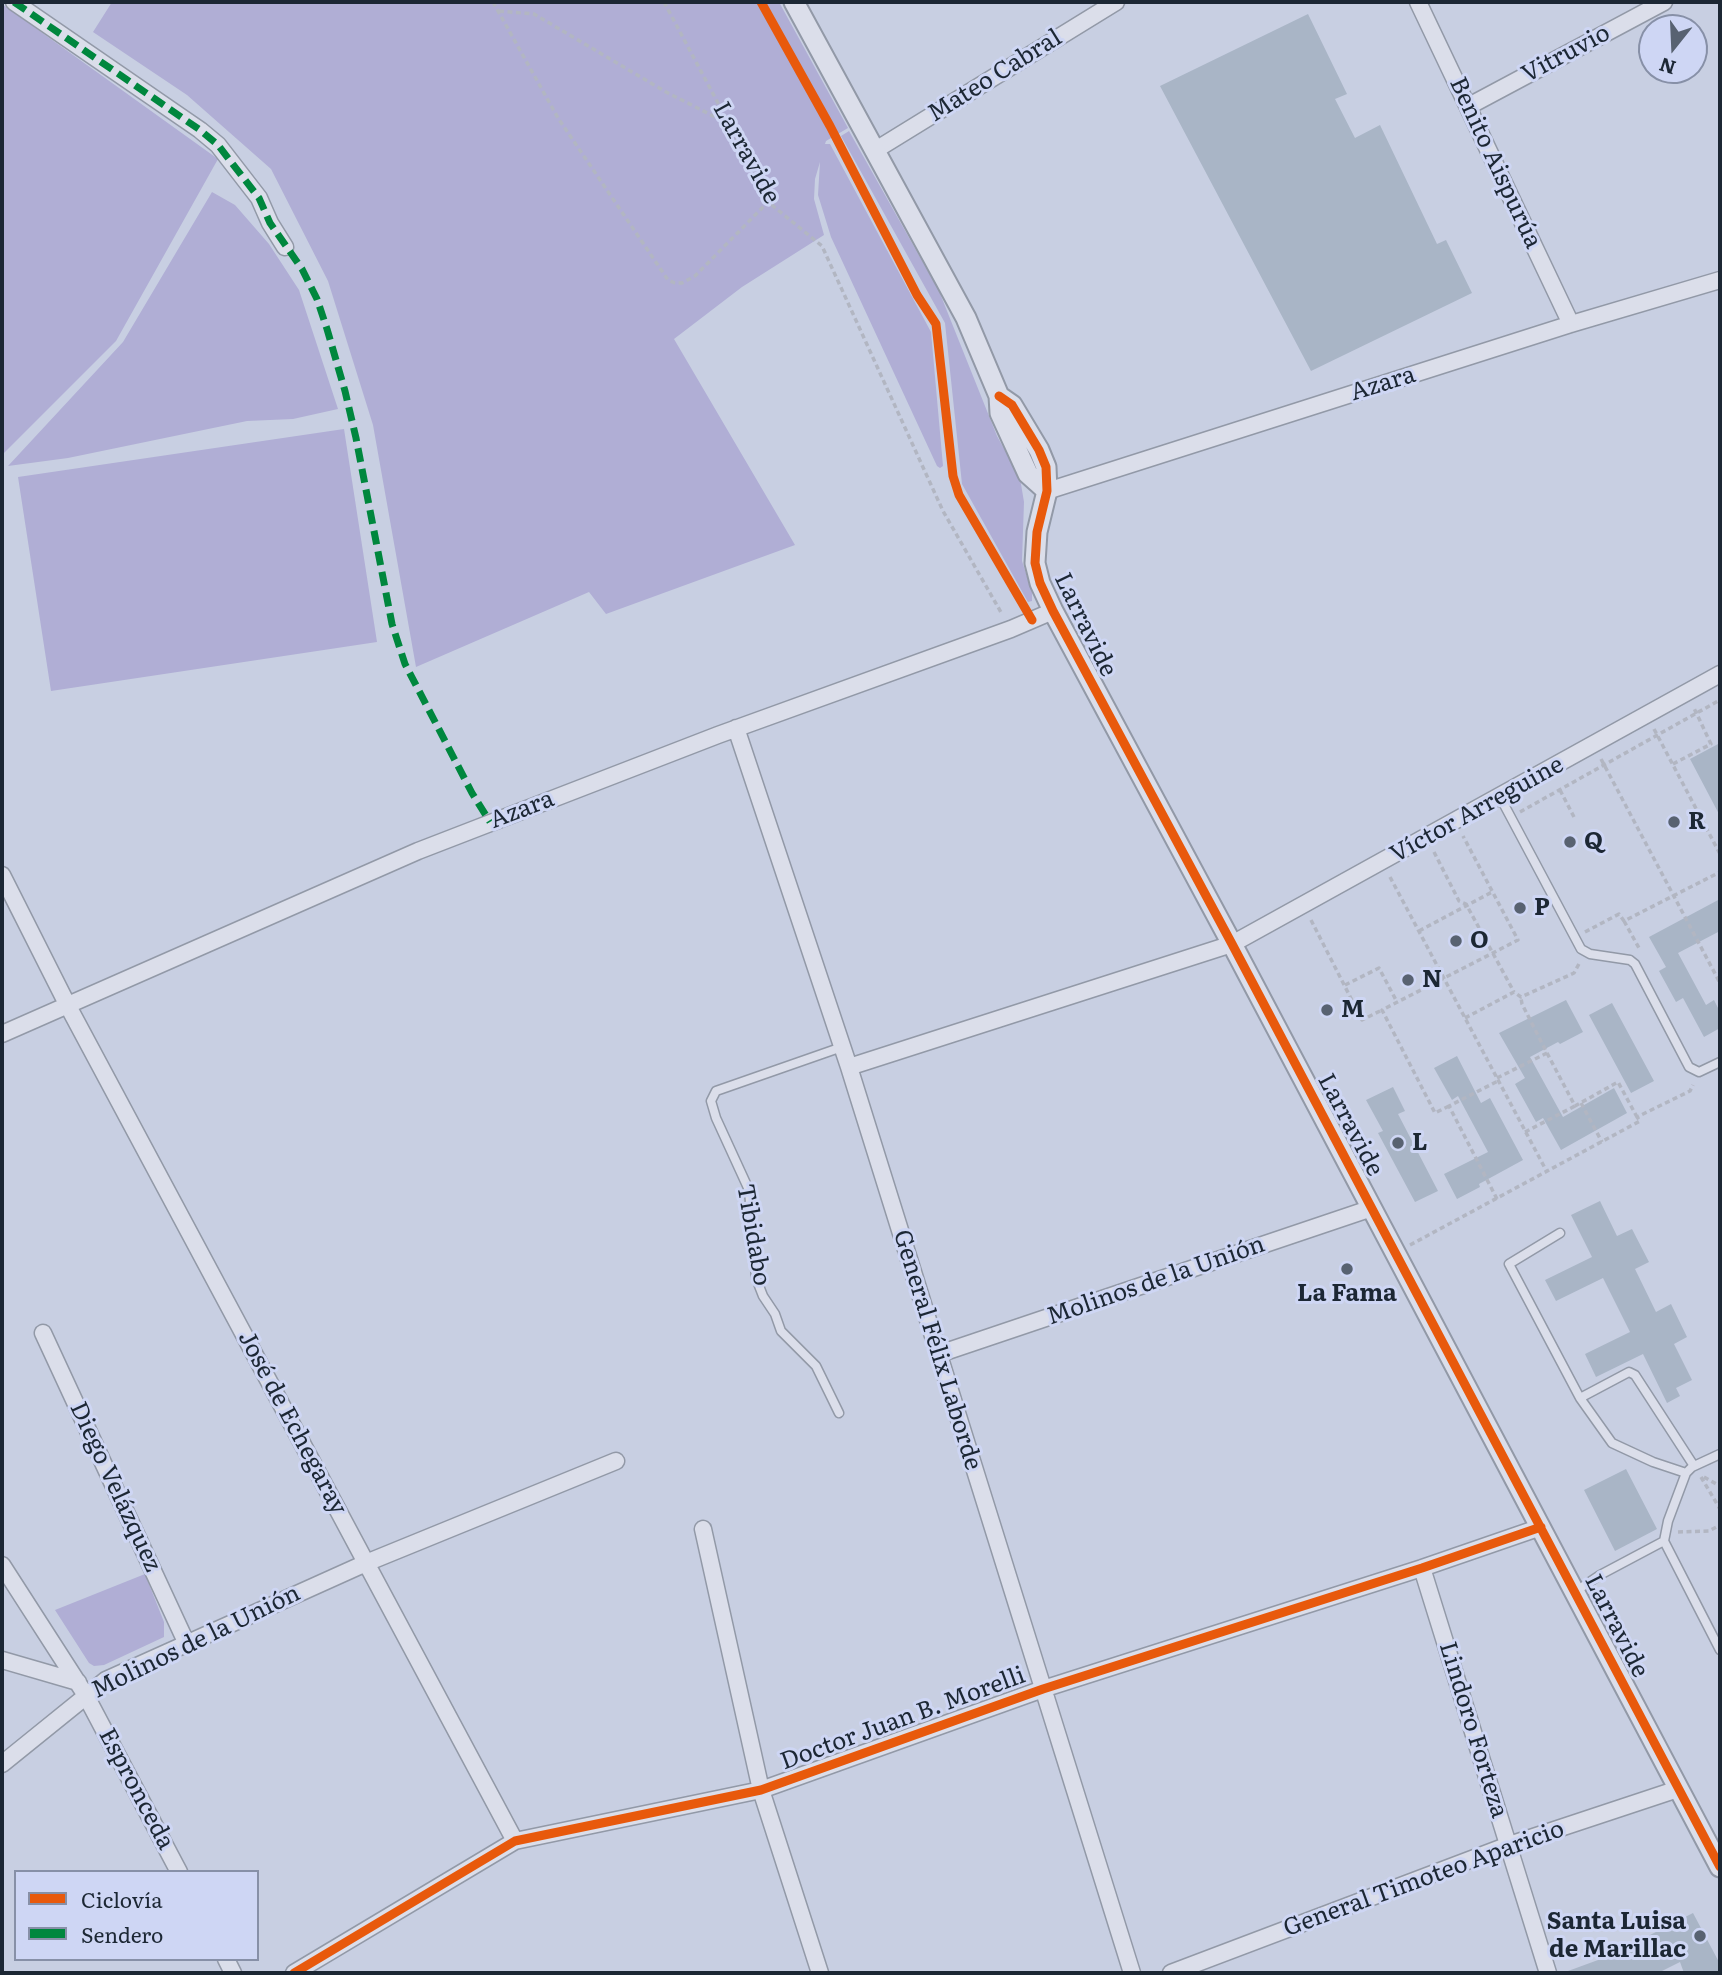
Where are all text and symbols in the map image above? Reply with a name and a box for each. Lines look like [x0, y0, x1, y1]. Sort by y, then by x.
north arrow [1638, 14, 1708, 84]
street label: Vitruvio [1517, 19, 1615, 89]
street label: Mateo Cabral [923, 23, 1067, 129]
text: N [1655, 51, 1679, 83]
street label: Benito Aispurúa [1443, 73, 1547, 253]
street label: Larravide [706, 97, 786, 209]
street label: Azara [1347, 361, 1419, 407]
street label: Larravide [1048, 568, 1122, 682]
street label: Víctor Arreguine [1385, 750, 1569, 870]
street label: Azara [486, 785, 558, 835]
place label: R [1688, 808, 1706, 836]
marker: R [1666, 814, 1682, 830]
place label: Q [1584, 828, 1603, 856]
marker: Q [1562, 834, 1578, 850]
place label: P [1534, 894, 1550, 922]
marker: P [1512, 900, 1528, 916]
place label: O [1470, 927, 1489, 955]
marker: O [1448, 933, 1464, 949]
place label: N [1422, 966, 1442, 994]
marker: N [1400, 972, 1416, 988]
place label: M [1341, 996, 1365, 1024]
marker: M [1319, 1002, 1335, 1018]
street label: Larravide [1311, 1069, 1389, 1181]
place label: L [1412, 1129, 1428, 1157]
marker: L [1390, 1135, 1406, 1151]
street label: Tibidabo [730, 1182, 776, 1288]
street label: General Félix Laborde [887, 1226, 987, 1474]
street label: Molinos de la Unión [1043, 1230, 1269, 1332]
marker: La Fama [1339, 1261, 1355, 1277]
place label: La Fama [1297, 1280, 1397, 1308]
street label: José de Echegaray [231, 1326, 353, 1520]
street label: Diego Velázquez [63, 1398, 167, 1576]
street label: Larravide [1578, 1570, 1654, 1682]
street label: Molinos de la Unión [87, 1579, 305, 1705]
street label: Lindoro Forteza [1433, 1638, 1513, 1822]
street label: Doctor Juan B. Morelli [777, 1661, 1029, 1777]
street label: Espronceda [92, 1723, 180, 1855]
street label: General Timoteo Aparicio [1280, 1815, 1568, 1943]
legend [14, 1870, 259, 1961]
text: Ciclovía [81, 1883, 163, 1914]
place label: Santa Luisa de Marillac [1547, 1908, 1686, 1964]
text: Sendero [81, 1918, 163, 1949]
marker: Santa Luisa de Marillac [1692, 1928, 1708, 1944]

